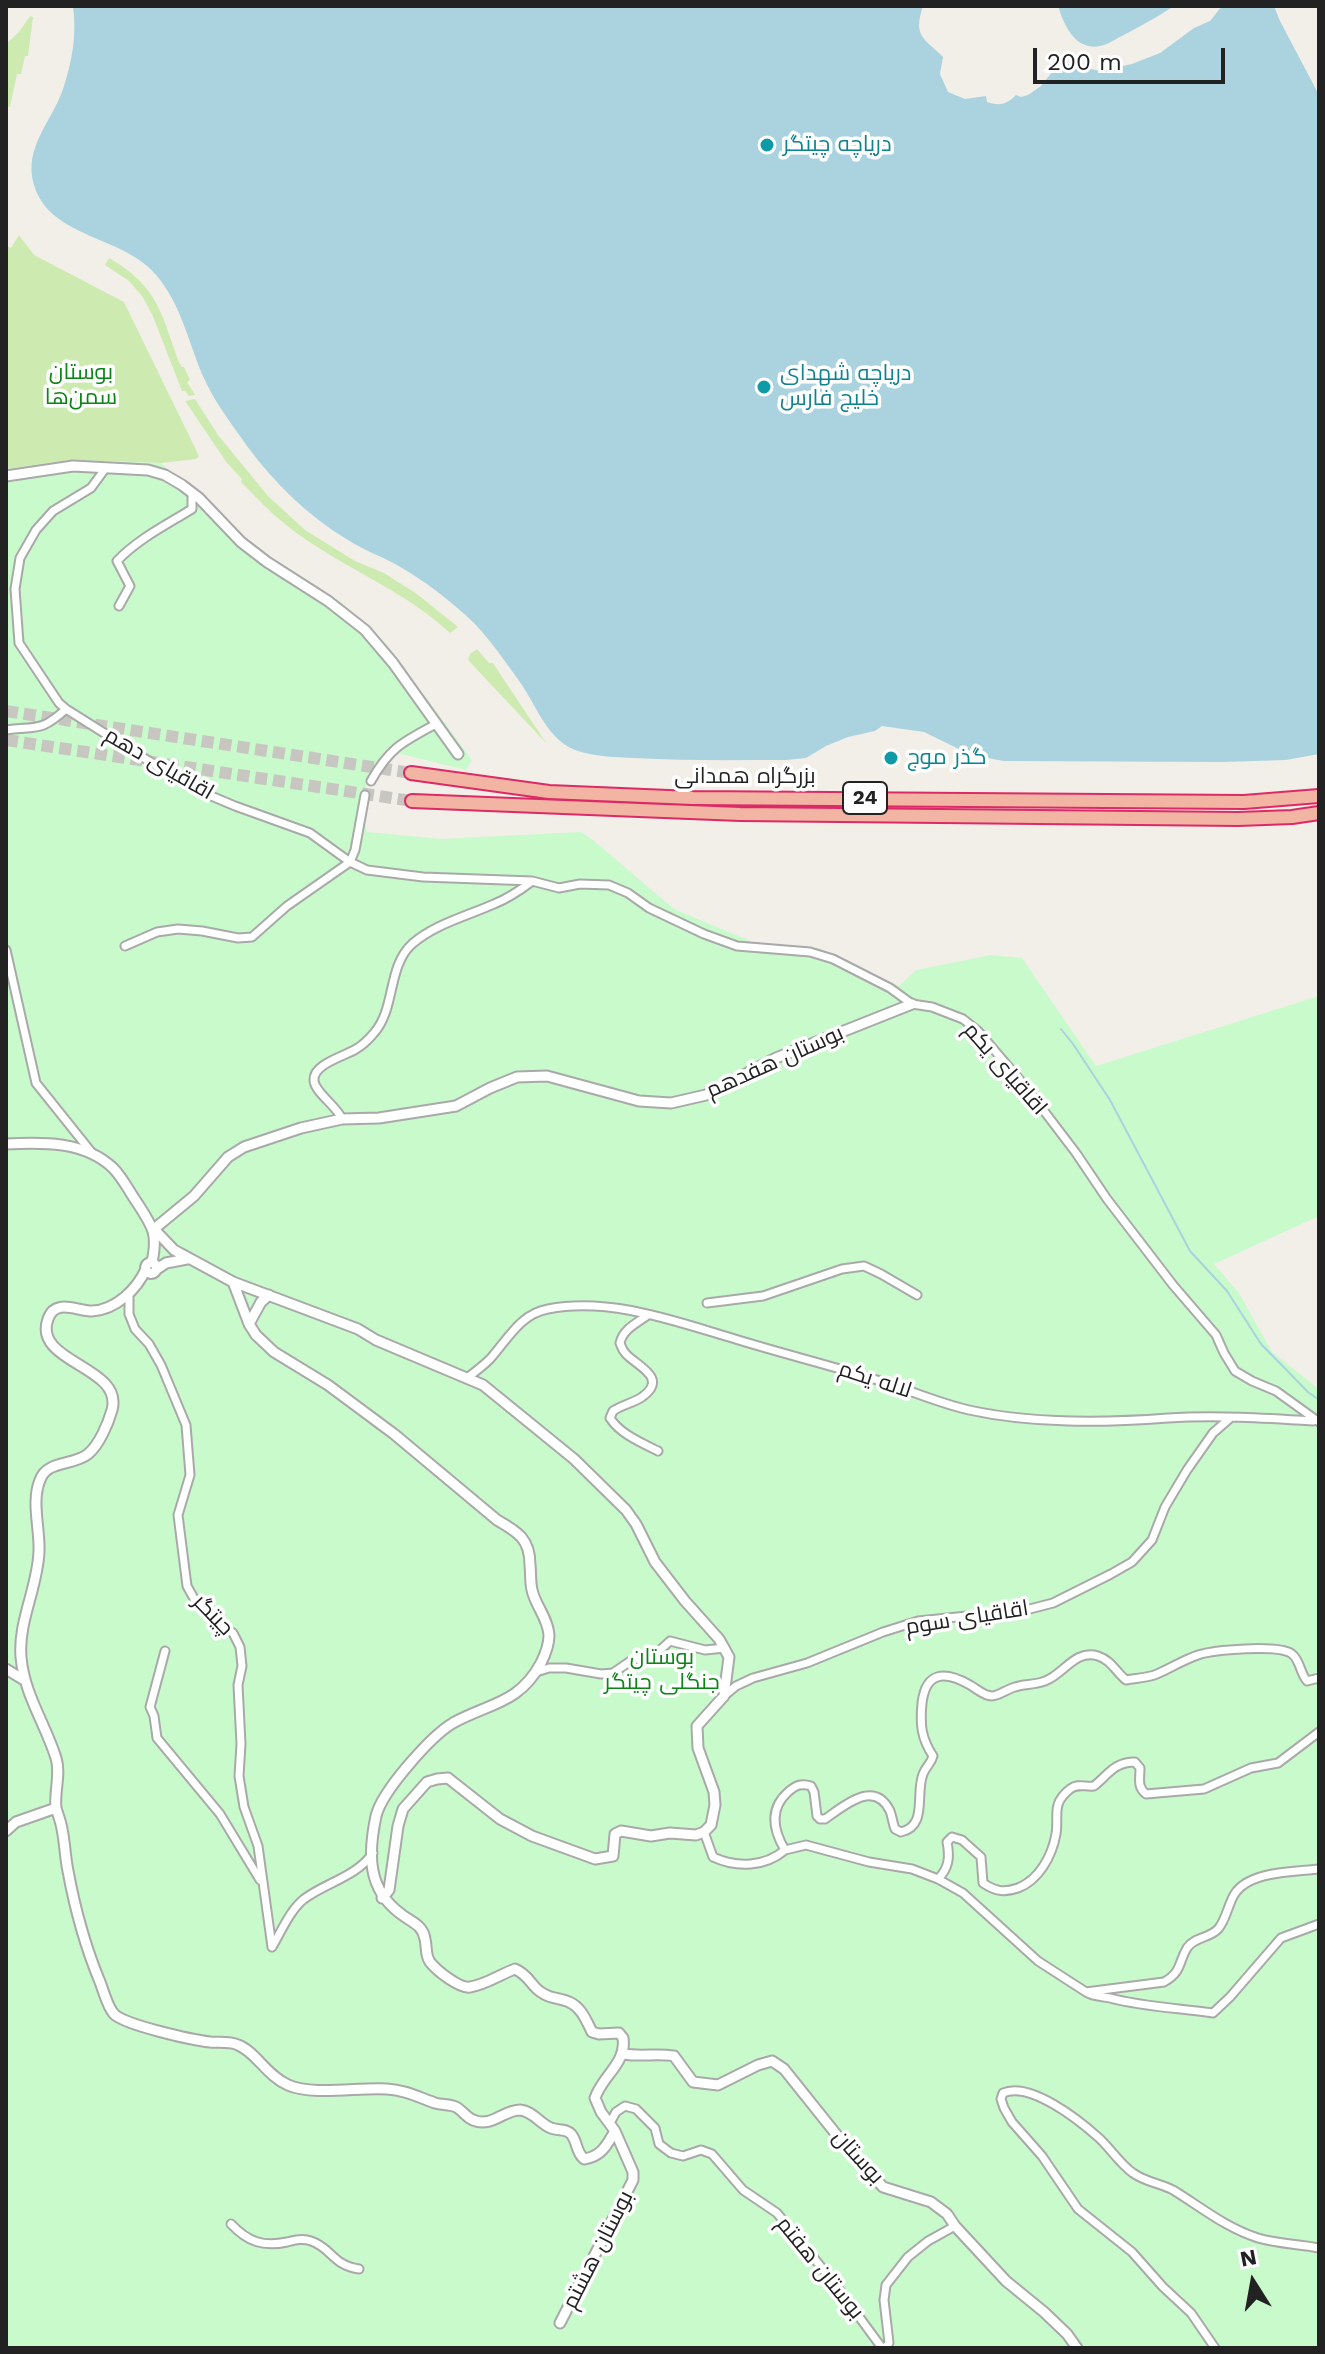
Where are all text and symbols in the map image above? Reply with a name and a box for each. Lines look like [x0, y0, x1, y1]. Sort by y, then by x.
scale bar [1037, 32, 1229, 82]
text: 200 m [1047, 48, 1122, 76]
place label: دریاچه چیتگر [783, 132, 892, 158]
marker: دریاچه چیتگر [758, 136, 776, 154]
park label: بوستان سمن‌ها [45, 360, 117, 412]
place label: دریاچه شهدای خلیج فارس [780, 361, 911, 412]
marker: دریاچه شهدای خلیج فارس [755, 378, 773, 396]
street label: اقاقیای دهم [100, 722, 218, 806]
place label: گذر موج [907, 745, 987, 771]
marker: گذر موج [882, 749, 900, 767]
street label: بزرگراه همدانی [674, 764, 816, 790]
road number: 24 [843, 782, 887, 814]
street label: اقاقیای یکم [958, 1017, 1052, 1121]
street label: بوستان هفدهم [702, 1020, 848, 1104]
street label: لاله یکم [835, 1356, 915, 1404]
street label: چیتگر [187, 1589, 239, 1641]
street label: اقاقیای سوم [904, 1595, 1030, 1641]
park label: بوستان جنگلی چیتگر [604, 1645, 720, 1696]
street label: بوستان [827, 2124, 889, 2190]
street label: بوستان هشتم [557, 2186, 639, 2314]
street label: بوستان هفتم [771, 2211, 869, 2325]
north arrow [1213, 2242, 1293, 2322]
text: N [1238, 2244, 1259, 2272]

